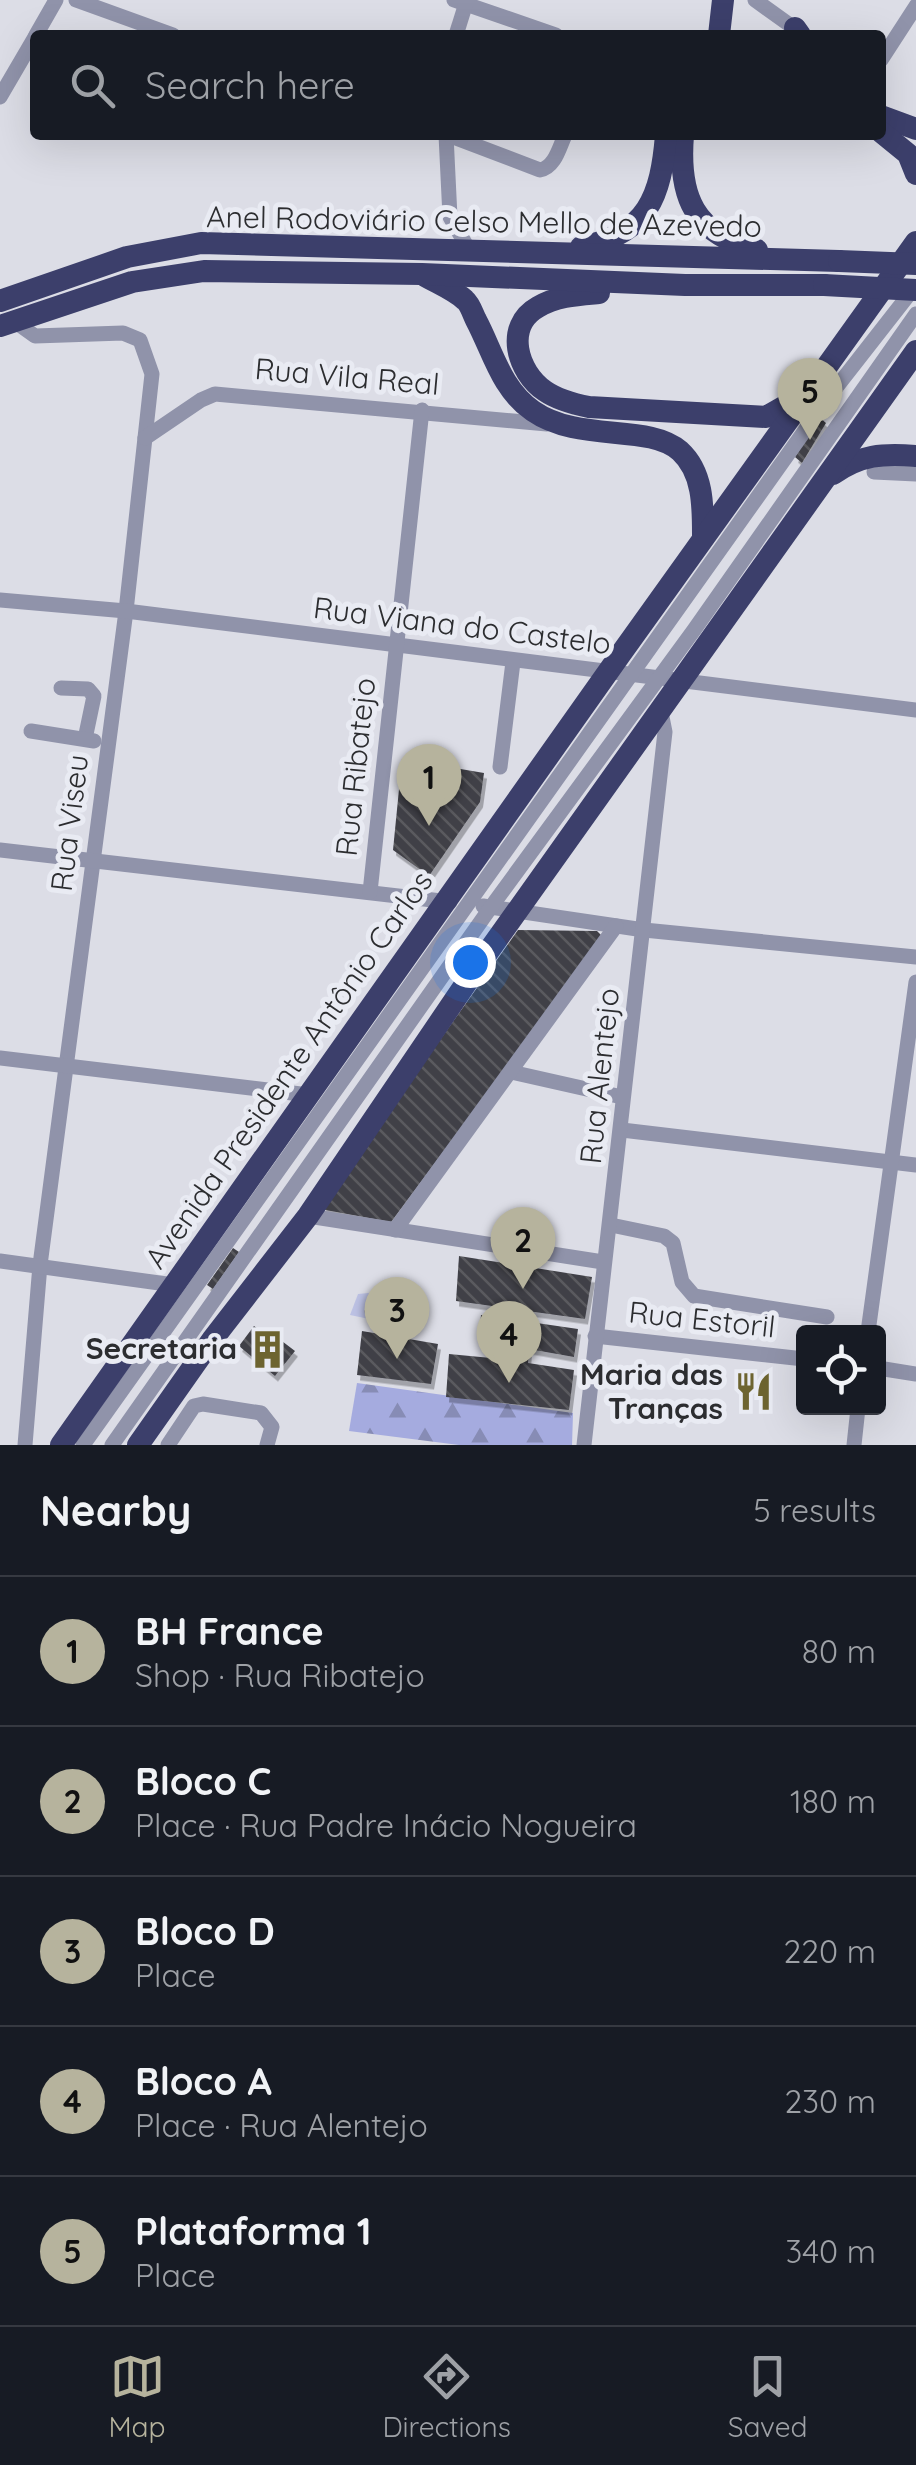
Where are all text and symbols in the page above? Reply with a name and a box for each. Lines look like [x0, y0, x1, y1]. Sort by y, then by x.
search box [30, 30, 886, 140]
icon: search [65, 58, 120, 113]
text: Search here [145, 61, 355, 109]
street label: Anel Rodoviário Celso Mello de Azevedo [206, 197, 762, 245]
street label: Rua Vila Real [253, 349, 441, 403]
pin: 5 [778, 358, 842, 440]
street label: Rua Viana do Castelo [311, 588, 613, 662]
street label: Rua Ribatejo [327, 676, 383, 858]
pin: 1 [396, 744, 462, 826]
street label: Rua Viseu [42, 752, 96, 894]
street label: Avenida Presidente Antônio Carlos [136, 863, 440, 1276]
your location [445, 937, 496, 988]
street label: Rua Alentejo [571, 986, 627, 1166]
pin: 2 [490, 1206, 556, 1289]
pin: 3 [364, 1276, 430, 1359]
street label: Rua Estoril [627, 1292, 777, 1346]
pin: 4 [476, 1300, 542, 1383]
map controls [796, 1325, 886, 1415]
button: locate [796, 1325, 886, 1415]
building icon: Secretaria [246, 1328, 288, 1370]
place label: Secretaria [86, 1329, 237, 1367]
place label: Maria das Tranças [580, 1355, 723, 1427]
restaurant icon: Maria das Tranças [732, 1371, 774, 1413]
text: Nearby [40, 1484, 191, 1537]
text: 5 results [753, 1490, 876, 1530]
text: BH France [135, 1607, 324, 1655]
text: 1 [66, 1631, 79, 1671]
text: 80 m [802, 1631, 876, 1671]
text: Shop · Rua Ribatejo [135, 1655, 425, 1695]
text: Bloco C [135, 1757, 271, 1805]
text: 2 [63, 1781, 82, 1821]
text: 180 m [790, 1781, 876, 1821]
text: Place · Rua Padre Inácio Nogueira [135, 1805, 637, 1845]
text: Bloco D [135, 1907, 275, 1955]
text: 3 [64, 1931, 81, 1971]
text: 220 m [784, 1931, 876, 1971]
text: Place [135, 1955, 215, 1995]
text: Bloco A [135, 2057, 272, 2105]
text: 4 [63, 2081, 82, 2121]
text: 230 m [785, 2081, 876, 2121]
text: Place · Rua Alentejo [135, 2105, 428, 2145]
text: Plataforma 1 [135, 2207, 371, 2255]
text: 5 [63, 2231, 82, 2271]
text: 340 m [785, 2231, 876, 2271]
text: Place [135, 2255, 215, 2295]
tab: Map [108, 2349, 166, 2444]
tab: Directions [382, 2349, 511, 2444]
tab: Saved [728, 2349, 808, 2444]

